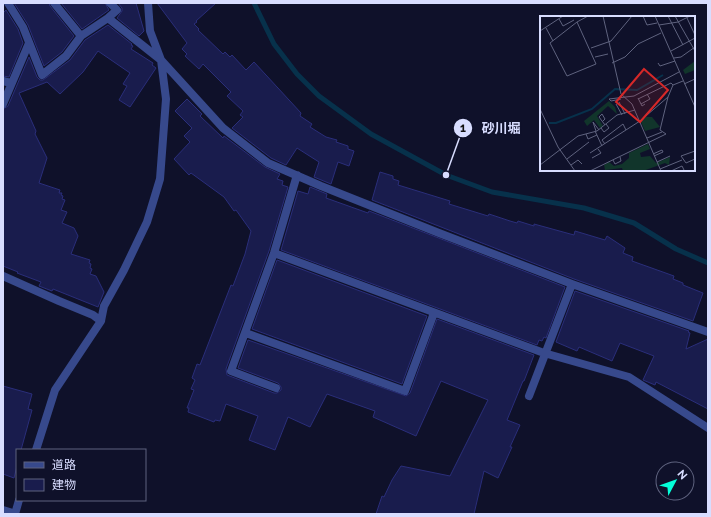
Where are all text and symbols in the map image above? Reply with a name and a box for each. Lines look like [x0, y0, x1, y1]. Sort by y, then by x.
inset map [540, 16, 695, 171]
callout: 砂川堀 [453, 116, 528, 141]
text: 1 [460, 121, 466, 135]
text: 砂川堀 [481, 121, 521, 136]
legend [16, 449, 146, 501]
text: 道路 [52, 458, 76, 472]
north arrow [655, 461, 695, 501]
text: N [675, 467, 690, 482]
text: 建物 [52, 478, 76, 492]

